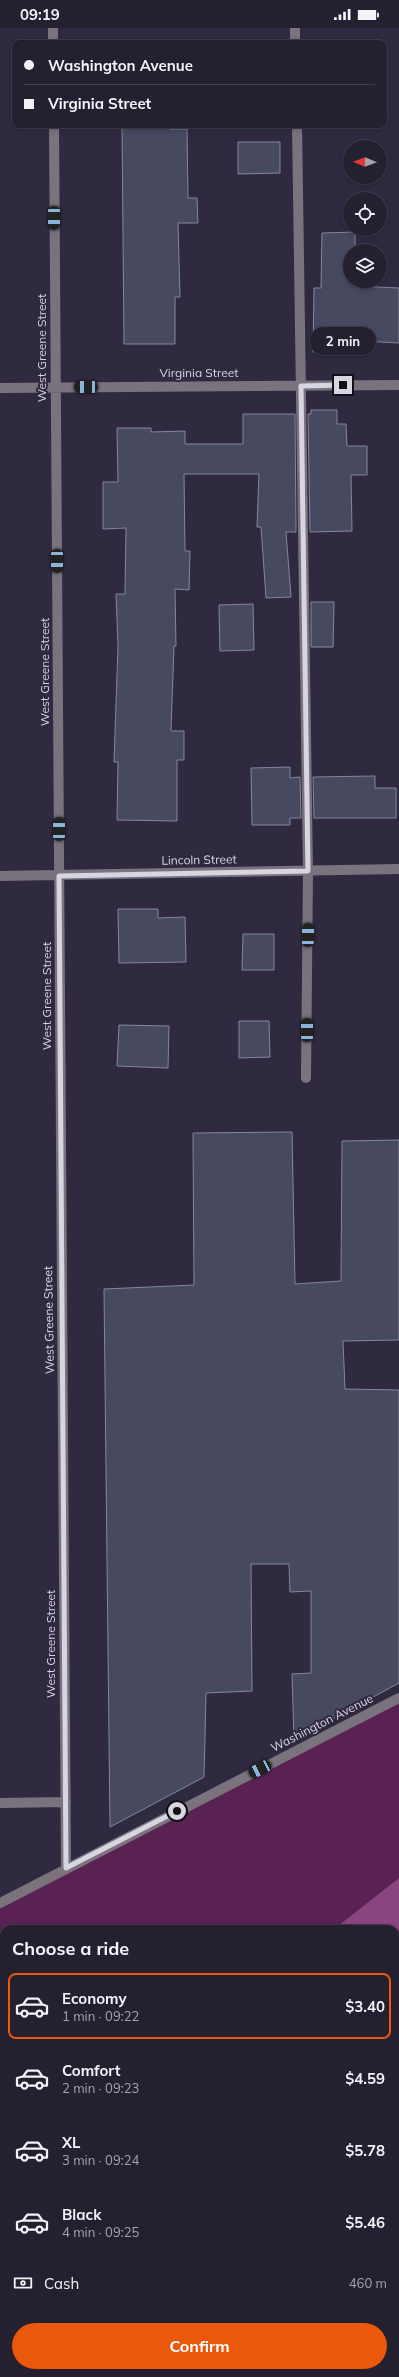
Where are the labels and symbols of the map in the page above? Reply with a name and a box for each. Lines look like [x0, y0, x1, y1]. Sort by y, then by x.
north arrow [343, 140, 387, 184]
car [48, 206, 60, 230]
street label: West Greene Street [34, 294, 49, 402]
callout: 2 min [310, 327, 376, 355]
street label: Virginia Street [159, 365, 239, 380]
route end [334, 376, 352, 394]
car [74, 381, 98, 393]
car [51, 549, 63, 573]
street label: West Greene Street [37, 618, 52, 726]
car [53, 817, 65, 841]
street label: Lincoln Street [161, 851, 237, 868]
car [302, 923, 314, 947]
street label: West Greene Street [39, 942, 54, 1050]
car [301, 1018, 313, 1042]
street label: West Greene Street [40, 1266, 57, 1374]
street label: West Greene Street [43, 1590, 58, 1698]
street label: Washington Avenue [268, 1690, 375, 1755]
car [247, 1758, 273, 1780]
route start [168, 1802, 186, 1820]

